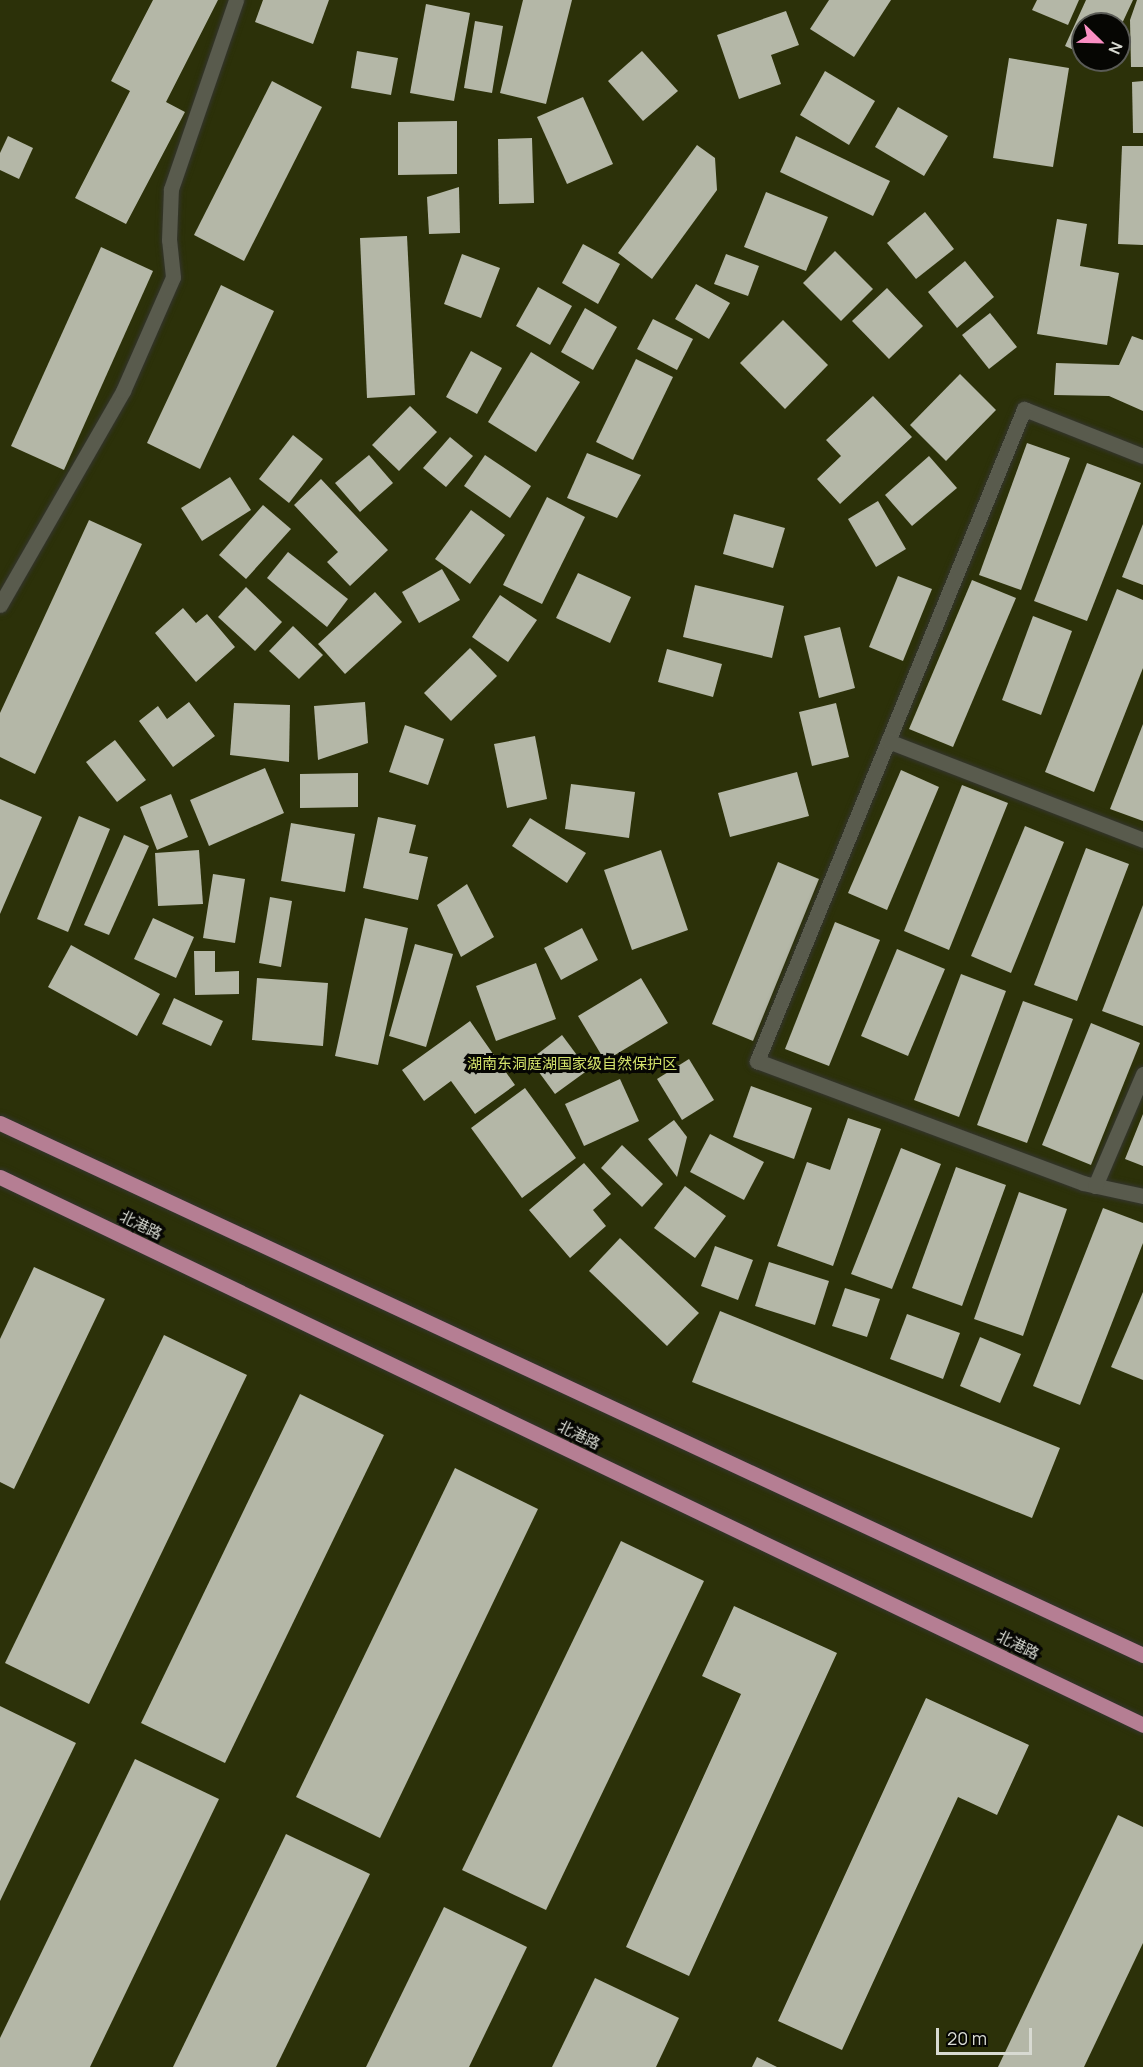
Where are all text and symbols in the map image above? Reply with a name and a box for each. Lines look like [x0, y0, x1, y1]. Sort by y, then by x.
north arrow [1071, 12, 1131, 72]
text: N [1103, 39, 1128, 58]
park label: 湖南东洞庭湖国家级自然保护区 [467, 1055, 677, 1073]
street label: 北港路 [117, 1207, 165, 1243]
street label: 北港路 [555, 1417, 603, 1453]
street label: 北港路 [994, 1627, 1042, 1663]
scale bar [939, 2016, 1035, 2054]
text: 20 m [947, 2026, 987, 2050]

